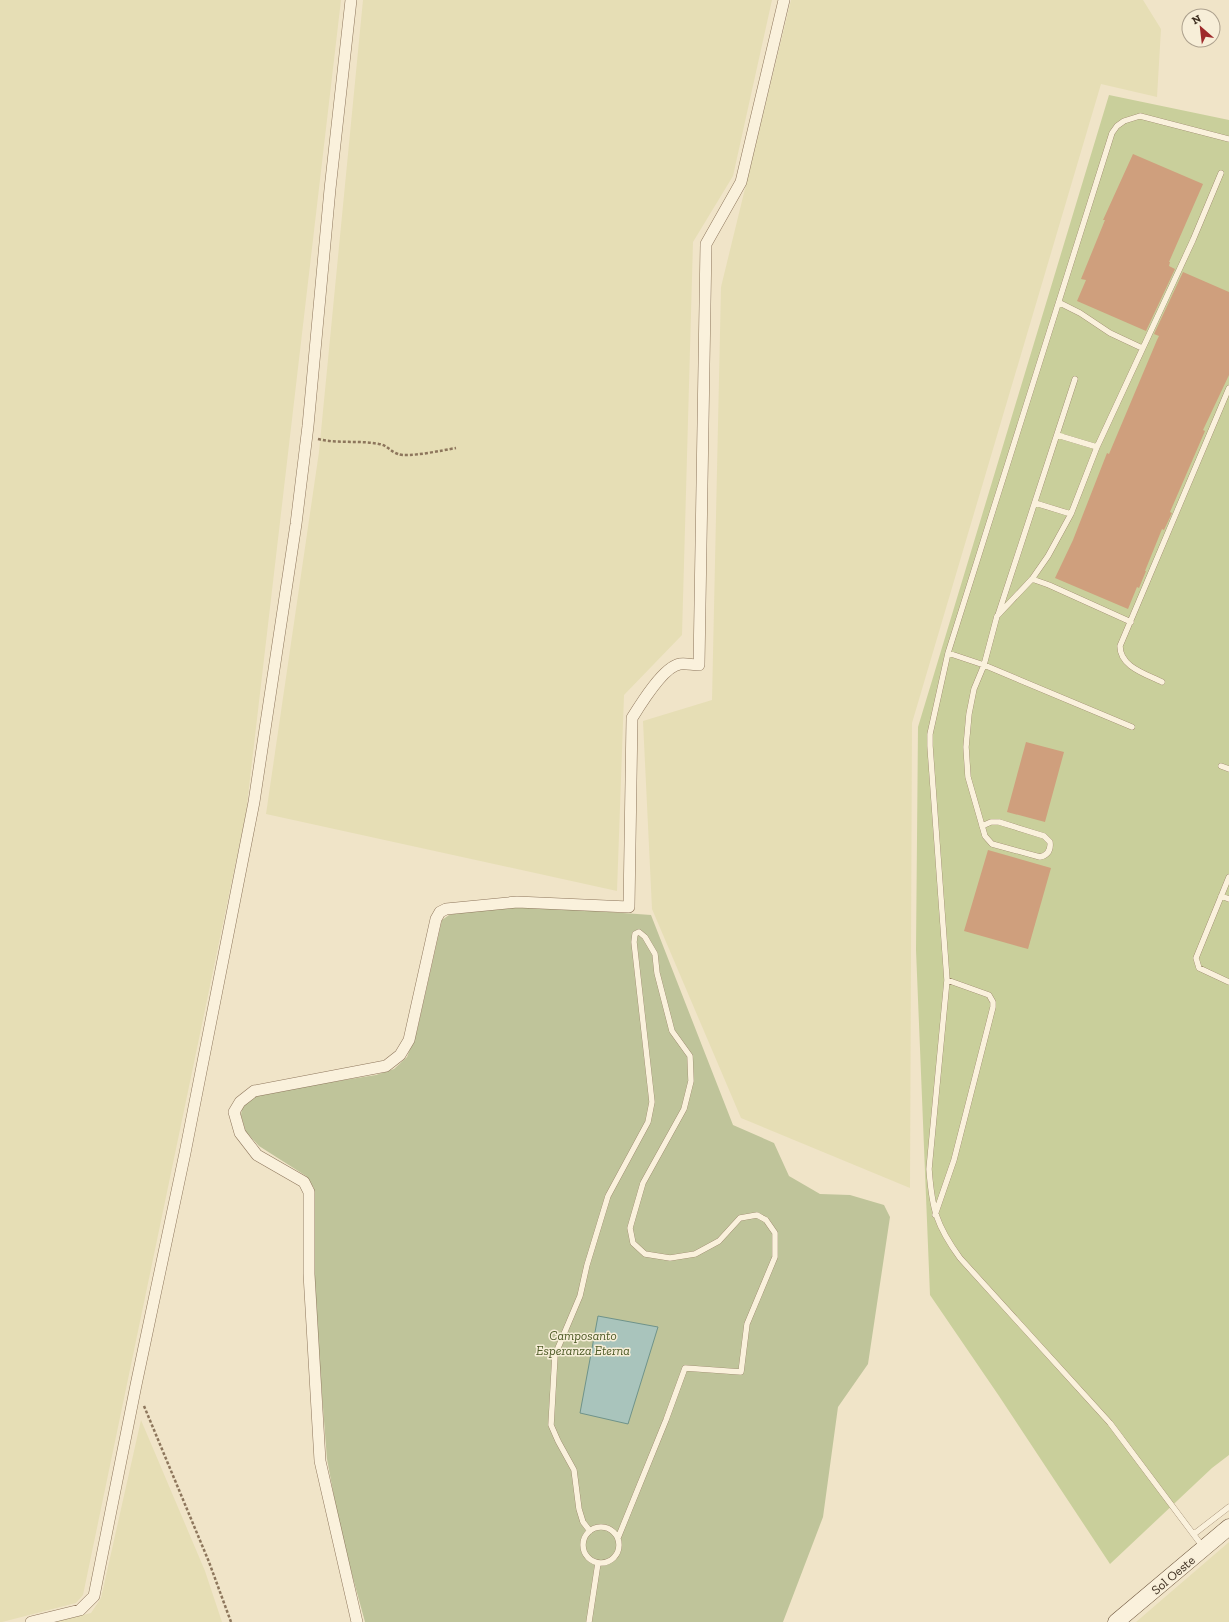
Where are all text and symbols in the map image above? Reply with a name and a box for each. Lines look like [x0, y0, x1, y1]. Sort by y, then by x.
north arrow [1181, 8, 1221, 48]
text: N [1190, 12, 1204, 27]
park label: Camposanto Esperanza Eterna [536, 1328, 630, 1358]
street label: Sol Oeste [1148, 1552, 1198, 1598]

